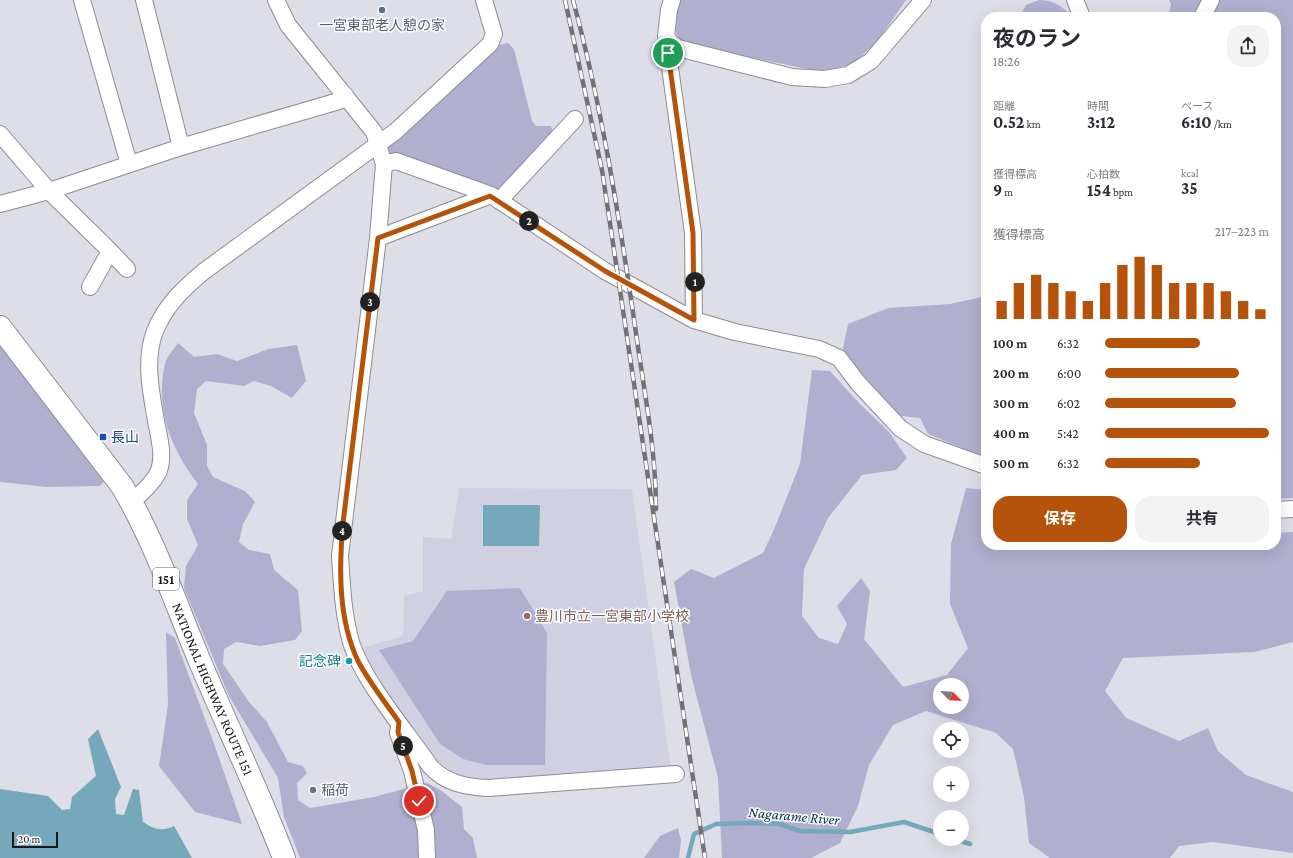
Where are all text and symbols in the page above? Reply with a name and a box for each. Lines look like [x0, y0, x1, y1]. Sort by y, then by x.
marker: 一宮東部老人憩の家 [377, 5, 387, 15]
place label: 一宮東部老人憩の家 [319, 17, 445, 33]
button: share [1227, 25, 1269, 67]
text: 夜のラン [993, 26, 1081, 51]
pin [651, 36, 685, 70]
icon: arrive [657, 42, 679, 64]
text: 18:26 [993, 54, 1020, 69]
text: 距離 [993, 100, 1015, 112]
text: 時間 [1087, 100, 1109, 112]
text: ペース [1181, 100, 1213, 112]
text: 0.52 [993, 113, 1024, 132]
text: 3:12 [1087, 113, 1115, 132]
text: 6:10 [1181, 113, 1212, 132]
text: km [1024, 118, 1041, 130]
text: /km [1212, 118, 1232, 130]
text: kcal [1181, 167, 1199, 179]
text: 獲得標高 [993, 168, 1037, 180]
text: 心拍数 [1087, 168, 1120, 180]
text: 35 [1181, 179, 1198, 198]
text: 9 [993, 181, 1002, 200]
text: 154 [1087, 181, 1111, 200]
text: m [1002, 186, 1013, 198]
text: bpm [1111, 186, 1133, 198]
pin: 2 [519, 211, 539, 231]
text: 2 [526, 215, 532, 227]
text: 217–223 m [1215, 224, 1269, 239]
text: 獲得標高 [993, 227, 1045, 242]
pin: 1 [685, 272, 705, 292]
text: 1 [693, 276, 697, 288]
pin: 3 [360, 292, 380, 312]
text: 3 [367, 296, 373, 308]
text: 100 m [993, 336, 1027, 351]
text: 6:32 [1057, 336, 1079, 351]
text: 200 m [993, 366, 1029, 381]
text: 6:00 [1057, 366, 1081, 381]
text: 300 m [993, 396, 1029, 411]
text: 6:02 [1057, 396, 1080, 411]
text: 400 m [993, 426, 1029, 441]
text: 5:42 [1057, 426, 1079, 441]
place label: 長山 [111, 429, 139, 445]
marker: 長山 [98, 432, 108, 442]
text: 500 m [993, 456, 1029, 471]
text: 6:32 [1057, 456, 1079, 471]
button: 保存 [993, 496, 1127, 542]
button: 共有 [1135, 496, 1269, 542]
pin: 4 [332, 521, 352, 541]
text: 4 [339, 525, 345, 537]
road number: 151 [153, 568, 179, 590]
street label: NATIONAL HIGHWAY ROUTE 151 [169, 601, 257, 778]
place label: 豊川市立一宮東部小学校 [535, 608, 689, 624]
marker: 豊川市立一宮東部小学校 [522, 611, 532, 621]
place label: 記念碑 [299, 653, 341, 669]
marker: 記念碑 [344, 656, 354, 666]
north arrow [933, 678, 969, 714]
map controls [933, 678, 969, 846]
button: locate [933, 722, 969, 758]
pin: 5 [393, 736, 413, 756]
text: 5 [400, 740, 406, 752]
button: + [933, 766, 969, 802]
place label: 稲荷 [321, 782, 349, 798]
pin [402, 784, 436, 818]
marker: 稲荷 [308, 785, 318, 795]
icon: check [408, 790, 430, 812]
water label: Nagarame River [748, 804, 841, 829]
button: − [933, 810, 969, 846]
scale bar [12, 830, 58, 849]
text: 20 m [18, 833, 40, 845]

